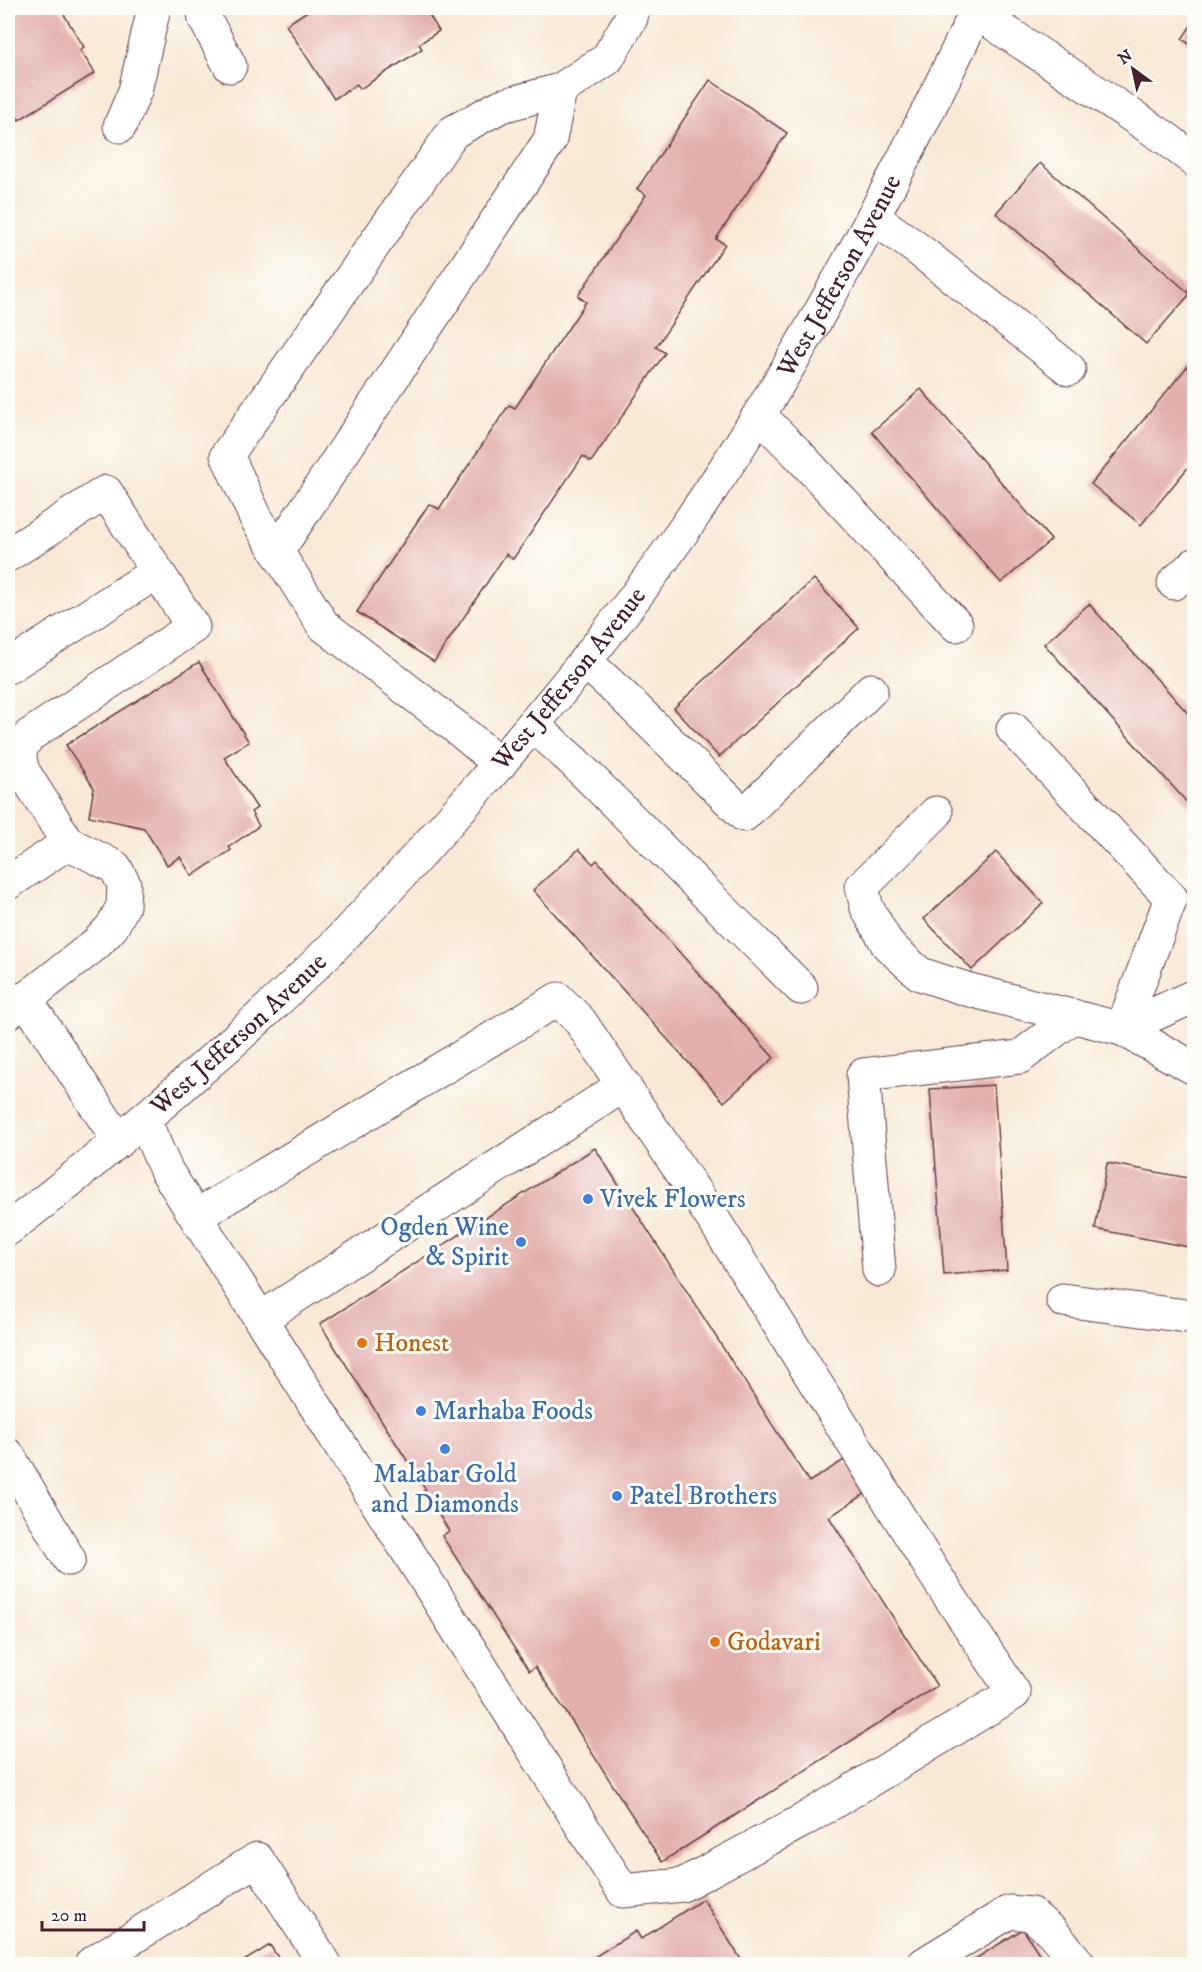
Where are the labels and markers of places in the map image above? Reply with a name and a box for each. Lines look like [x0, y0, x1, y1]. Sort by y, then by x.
place label: Vivek Flowers [599, 1183, 746, 1216]
marker: Vivek Flowers [581, 1192, 595, 1206]
place label: Ogden Wine & Spirit [380, 1211, 509, 1274]
marker: Ogden Wine & Spirit [514, 1235, 528, 1249]
place label: Honest [374, 1327, 449, 1360]
marker: Honest [355, 1336, 369, 1350]
place label: Marhaba Foods [433, 1395, 593, 1428]
marker: Marhaba Foods [414, 1404, 428, 1418]
marker: Malabar Gold and Diamonds [438, 1442, 452, 1456]
place label: Malabar Gold and Diamonds [371, 1458, 519, 1521]
place label: Patel Brothers [629, 1480, 777, 1513]
marker: Patel Brothers [610, 1489, 624, 1503]
place label: Godavari [727, 1626, 821, 1659]
marker: Godavari [708, 1635, 722, 1649]

